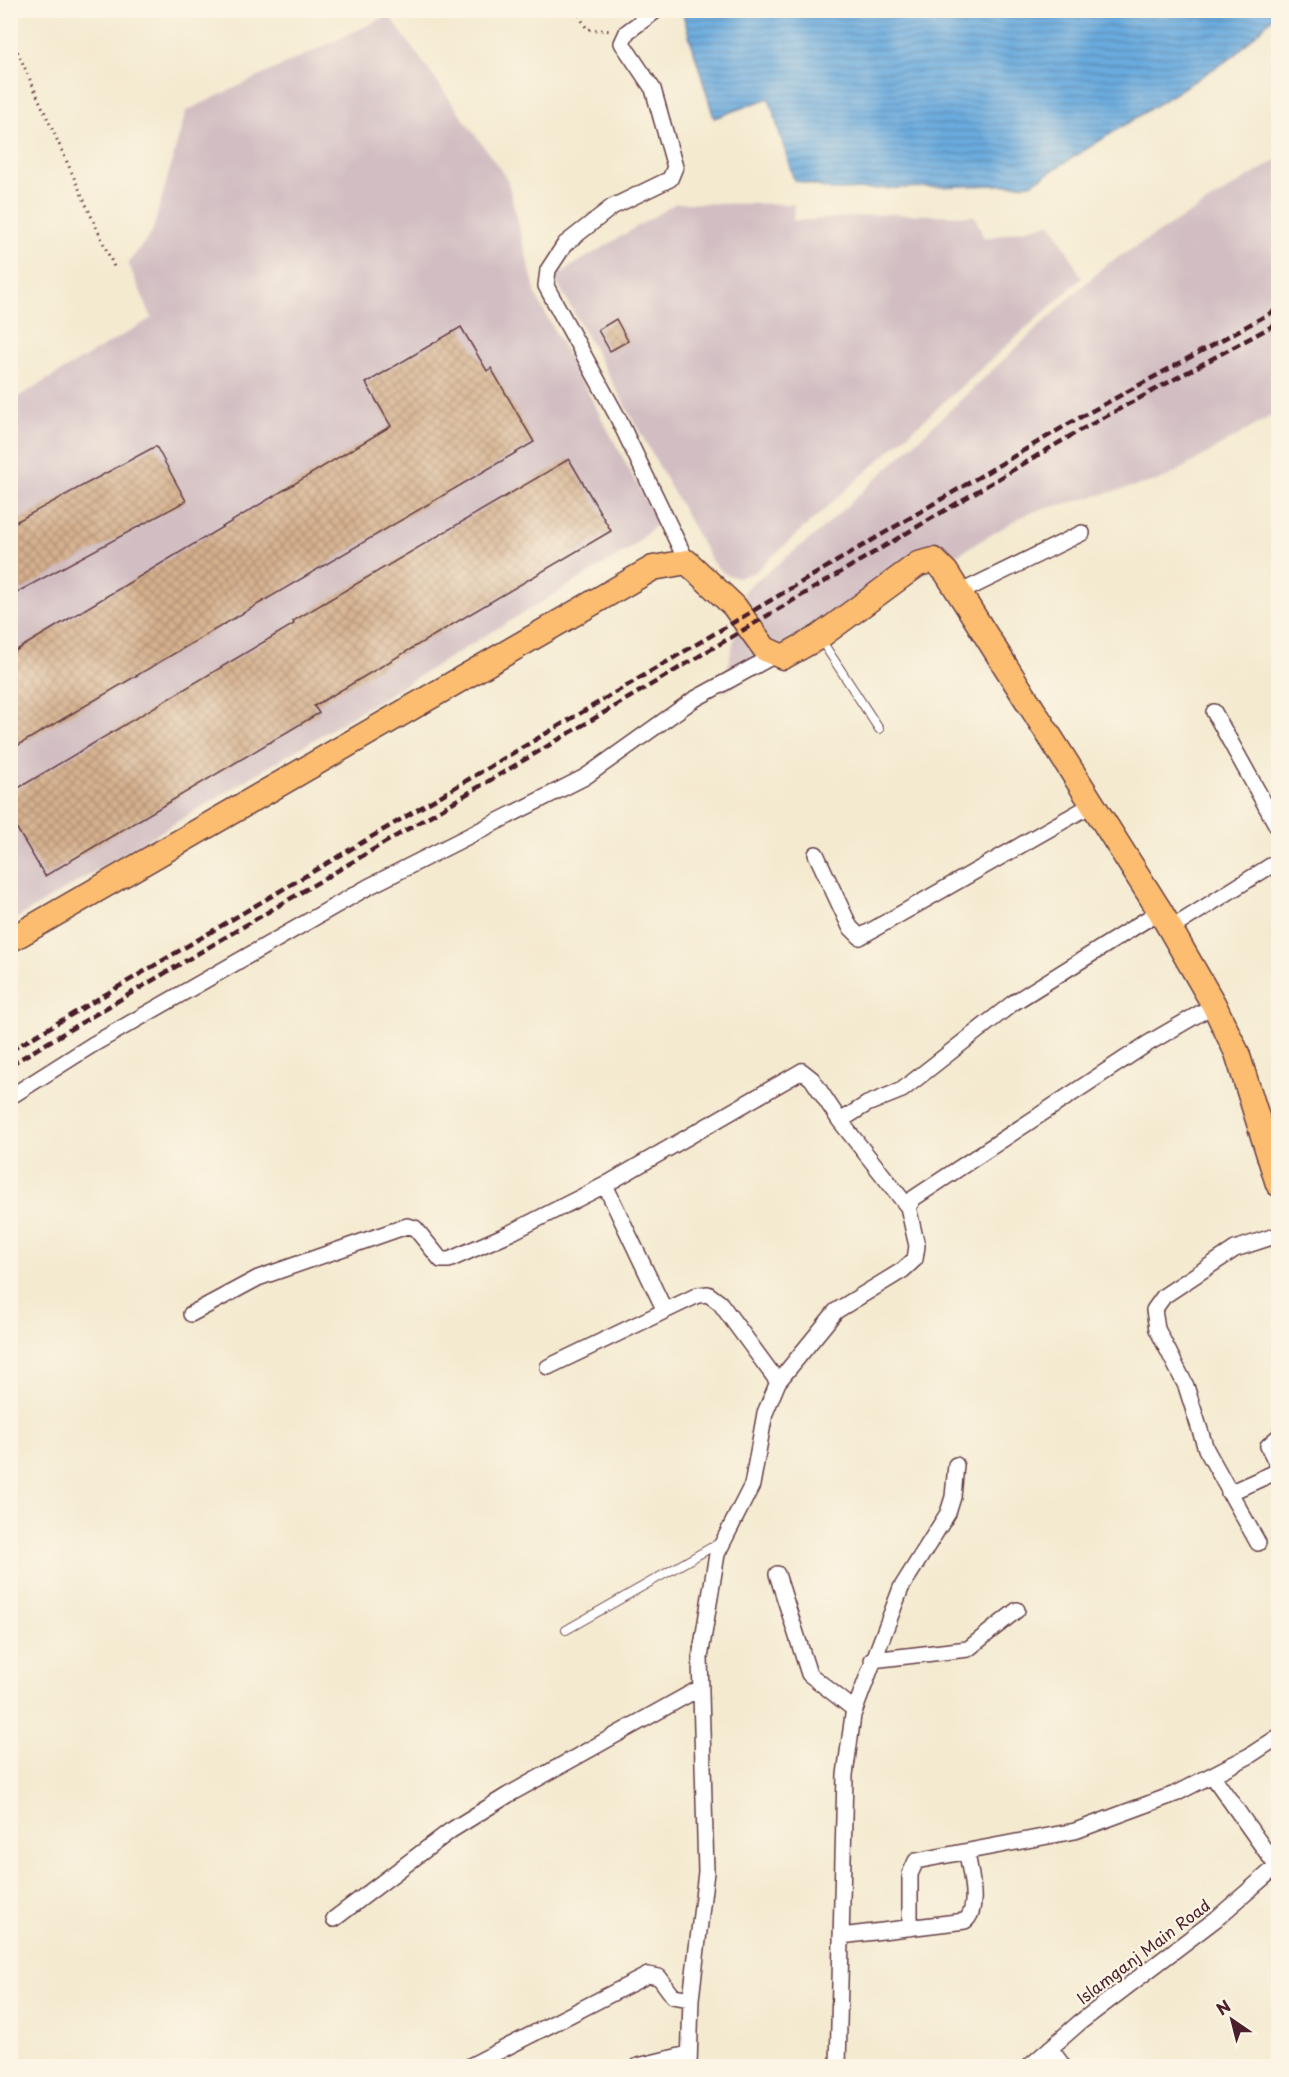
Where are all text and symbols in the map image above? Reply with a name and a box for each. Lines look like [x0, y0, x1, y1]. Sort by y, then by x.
street label: Islamganj Main Road [1071, 1893, 1215, 2009]
north arrow [1202, 1990, 1262, 2050]
text: N [1211, 1993, 1235, 2020]

